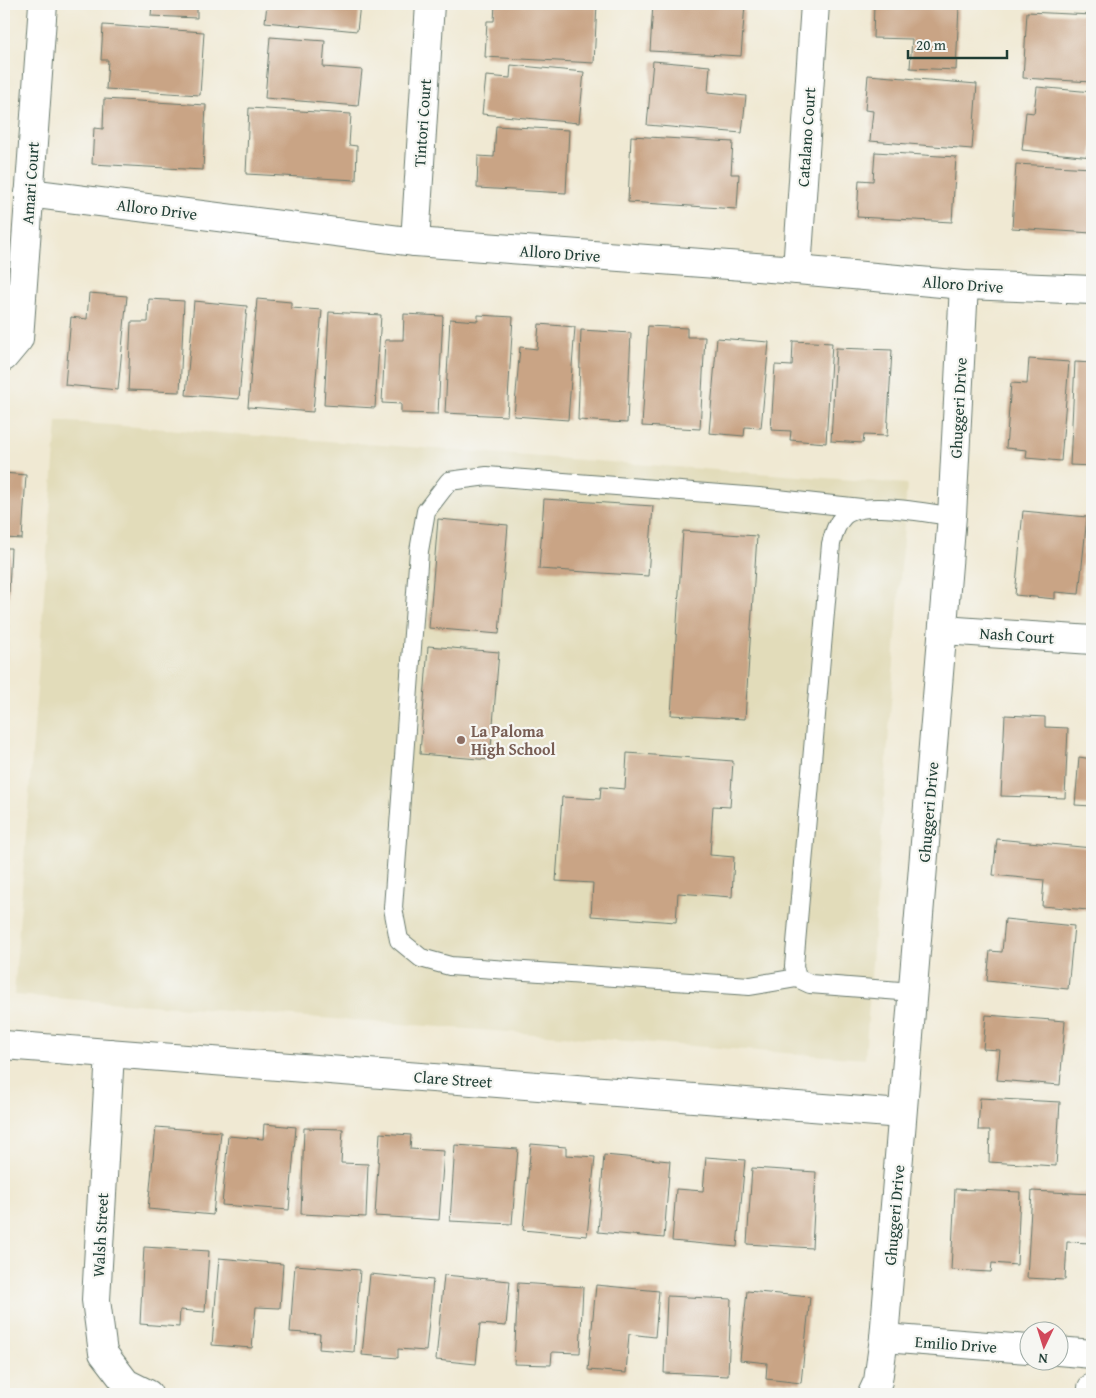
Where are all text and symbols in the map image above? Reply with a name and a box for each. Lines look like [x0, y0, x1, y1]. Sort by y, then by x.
scale bar [908, 28, 1007, 60]
text: 20 m [916, 34, 947, 55]
street label: Tintori Court [407, 78, 437, 168]
street label: Catalano Court [791, 86, 821, 188]
street label: Amari Court [15, 141, 45, 225]
street label: Alloro Drive [115, 192, 199, 226]
street label: Alloro Drive [519, 238, 601, 268]
street label: Alloro Drive [922, 269, 1004, 299]
street label: Ghuggeri Drive [943, 357, 973, 459]
street label: Nash Court [979, 620, 1055, 650]
place label: La Paloma High School [471, 719, 555, 761]
marker: La Paloma High School [455, 734, 467, 746]
street label: Ghuggeri Drive [912, 761, 944, 863]
street label: Clare Street [413, 1064, 493, 1094]
street label: Ghuggeri Drive [878, 1164, 910, 1266]
street label: Walsh Street [86, 1192, 114, 1278]
north arrow [1018, 1320, 1068, 1370]
street label: Emilio Drive [914, 1329, 998, 1359]
text: N [1037, 1349, 1048, 1369]

